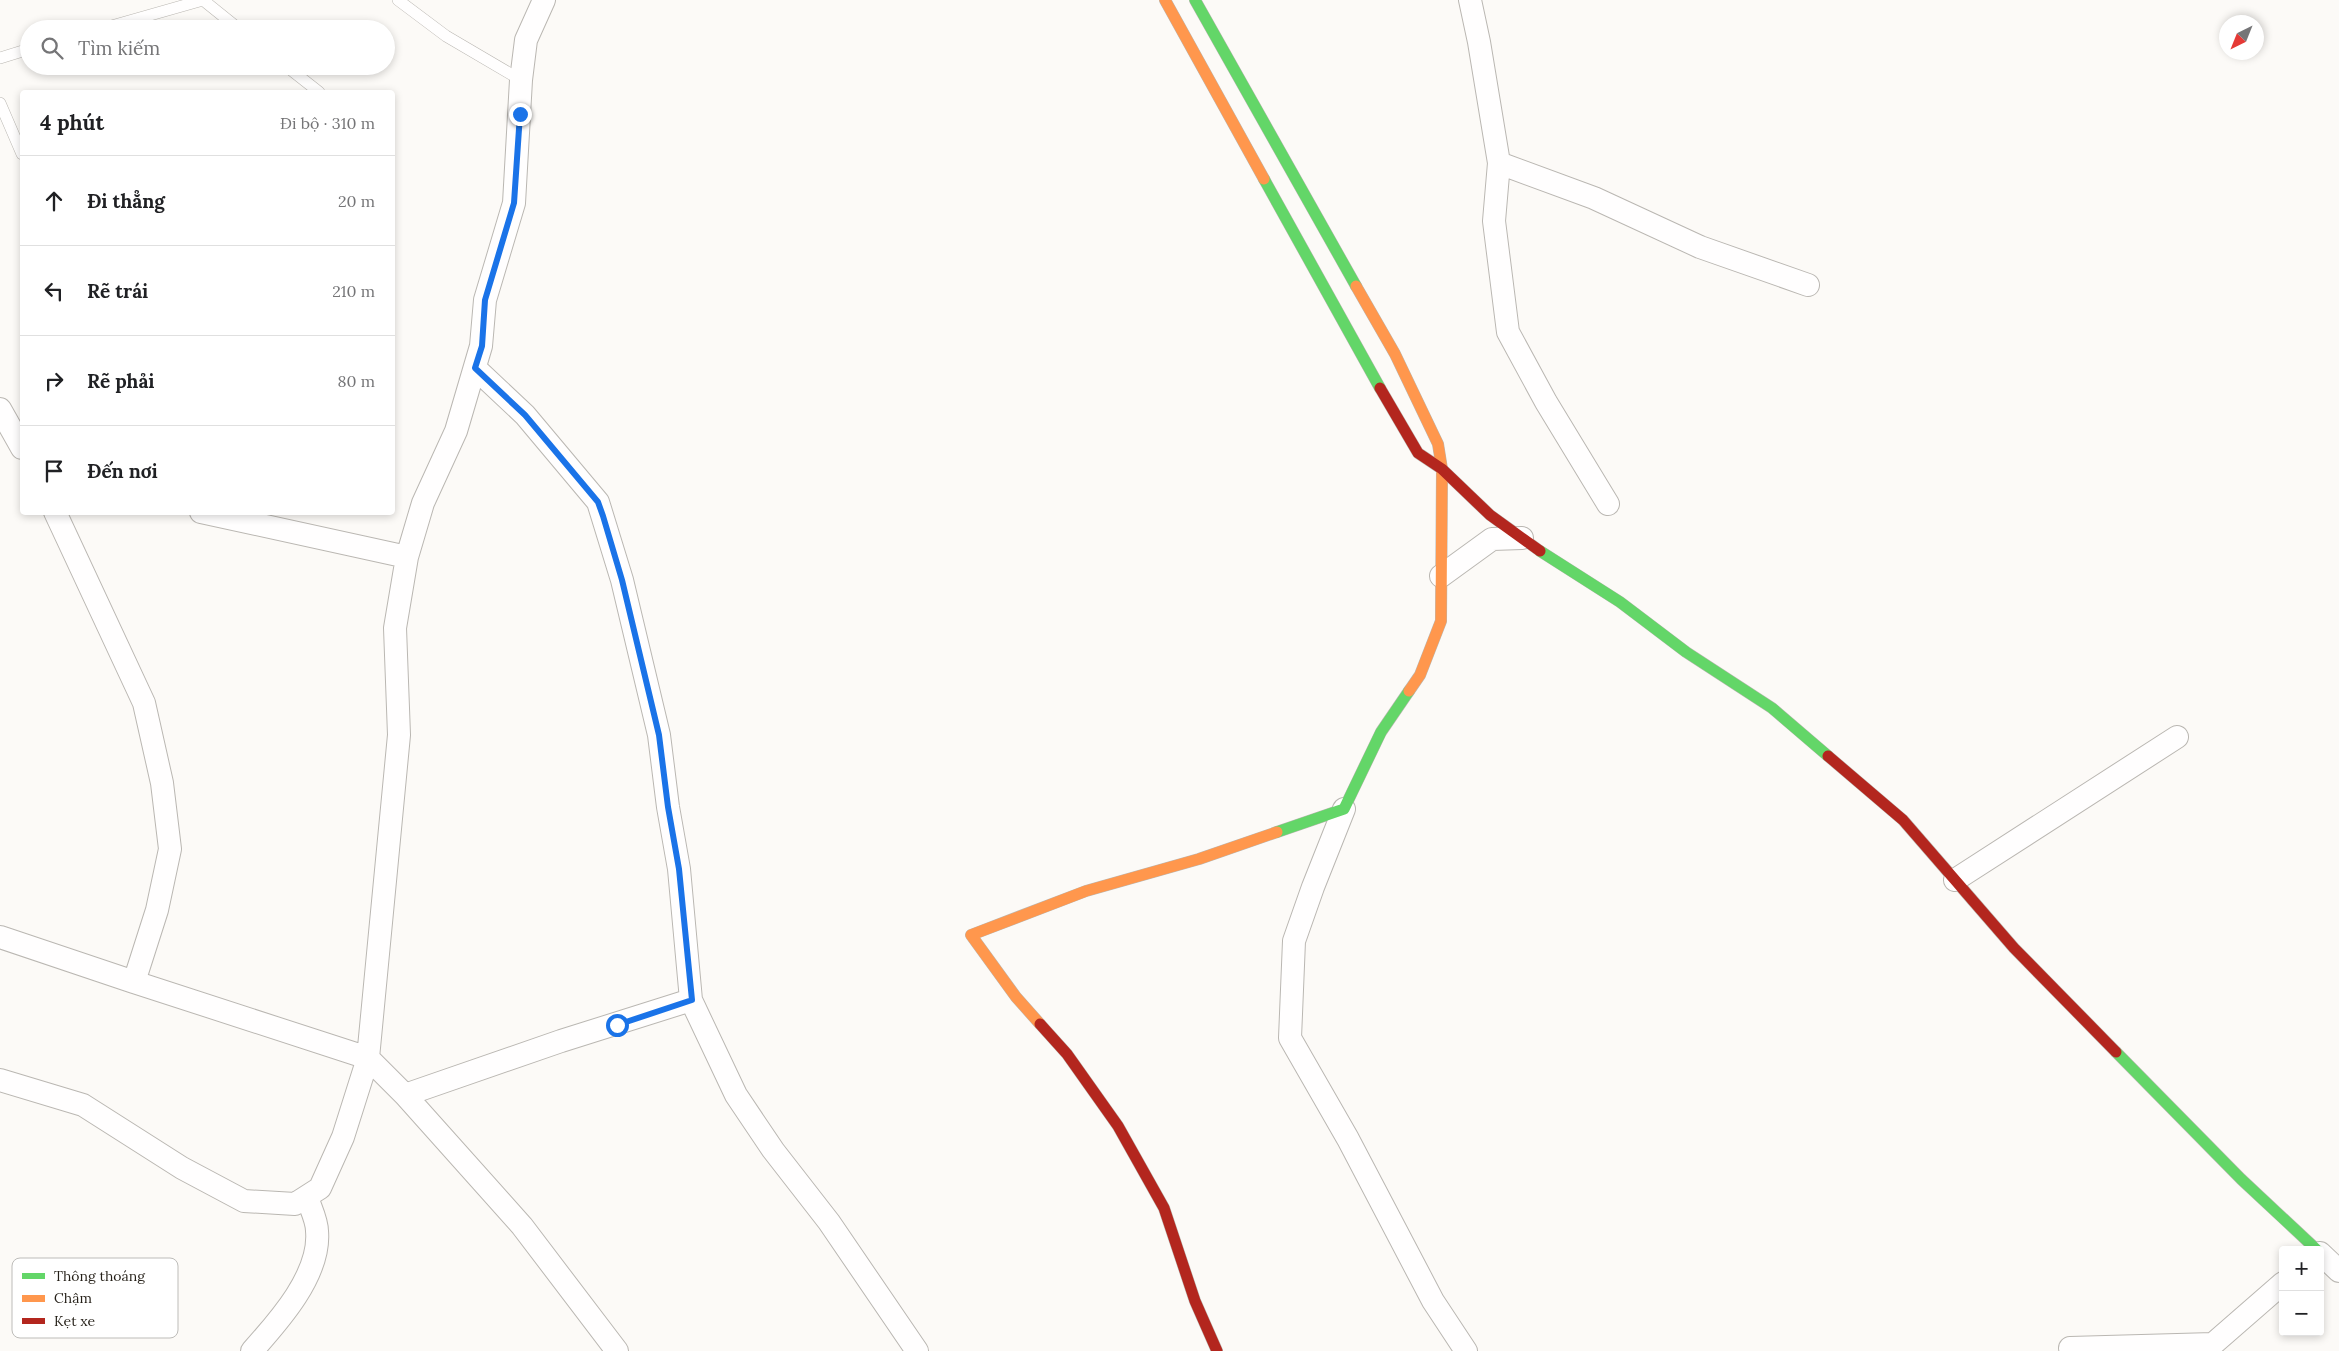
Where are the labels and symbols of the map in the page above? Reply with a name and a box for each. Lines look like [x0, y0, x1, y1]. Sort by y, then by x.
north arrow [2219, 15, 2264, 60]
route end [509, 103, 532, 126]
route start [606, 1014, 629, 1037]
legend [12, 1258, 178, 1338]
text: Thông thoáng [54, 1267, 145, 1285]
text: Chậm [54, 1289, 92, 1307]
text: Kẹt xe [54, 1312, 96, 1330]

